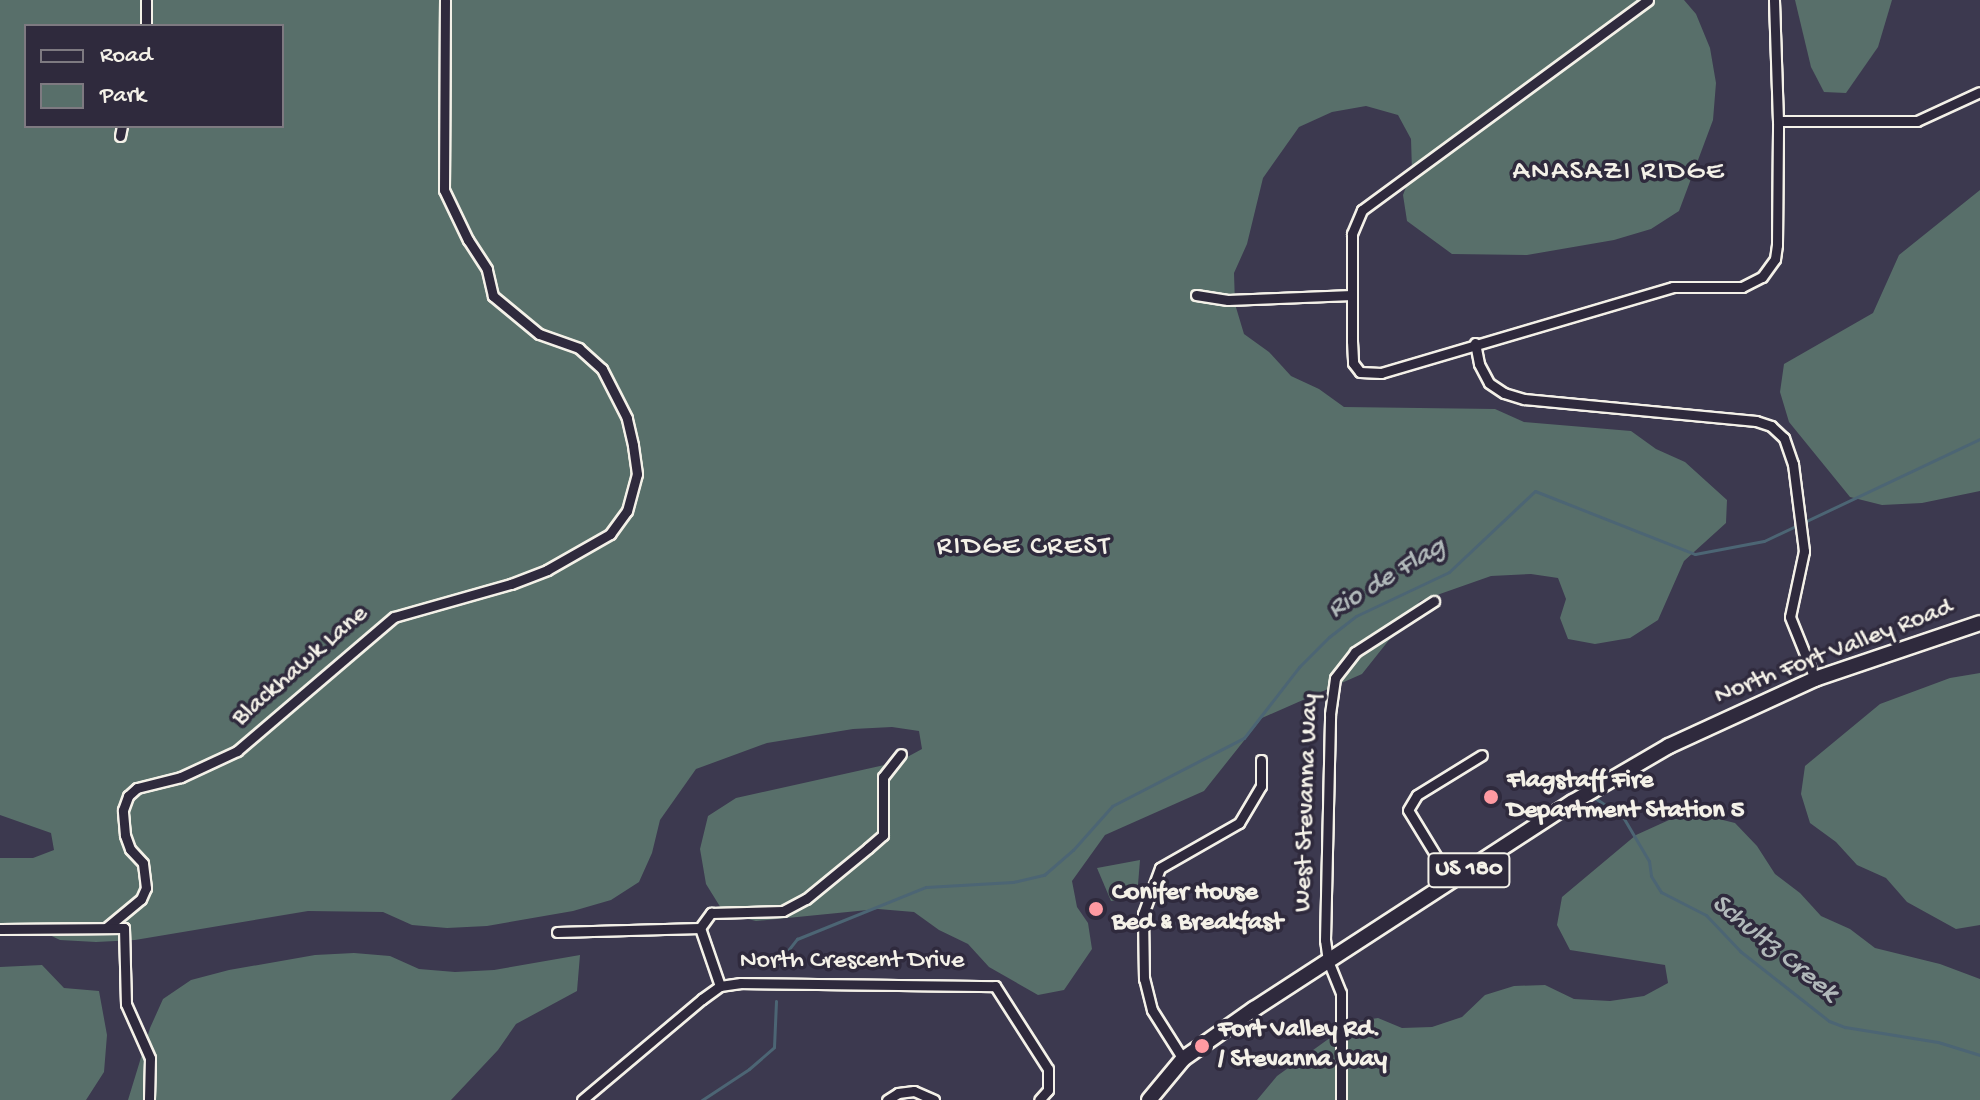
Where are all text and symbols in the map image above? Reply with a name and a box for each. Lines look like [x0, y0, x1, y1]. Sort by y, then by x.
legend [24, 24, 284, 128]
text: Road [100, 42, 152, 71]
text: Park [100, 82, 146, 111]
district label: ANASAZI RIDGE [1512, 156, 1726, 190]
district label: RIDGE CREST [937, 531, 1111, 565]
water label: Rio de Flag [1322, 531, 1452, 627]
street label: North Fort Valley Road [1710, 593, 1958, 713]
street label: Blackhawk Lane [227, 599, 375, 735]
street label: West Stevanna Way [1289, 693, 1327, 913]
place label: Flagstaff Fire Department Station 5 [1507, 766, 1744, 828]
marker: Flagstaff Fire Department Station 5 [1482, 788, 1500, 806]
road number: US 180 [1427, 850, 1511, 890]
place label: Conifer House Bed & Breakfast [1112, 878, 1283, 940]
water label: Schultz Creek [1704, 888, 1844, 1010]
marker: Conifer House Bed & Breakfast [1087, 900, 1105, 918]
street label: North Crescent Drive [740, 946, 964, 978]
place label: Fort Valley Rd. / Stevanna Way [1218, 1015, 1387, 1076]
marker: Fort Valley Rd. / Stevanna Way [1193, 1037, 1211, 1055]

